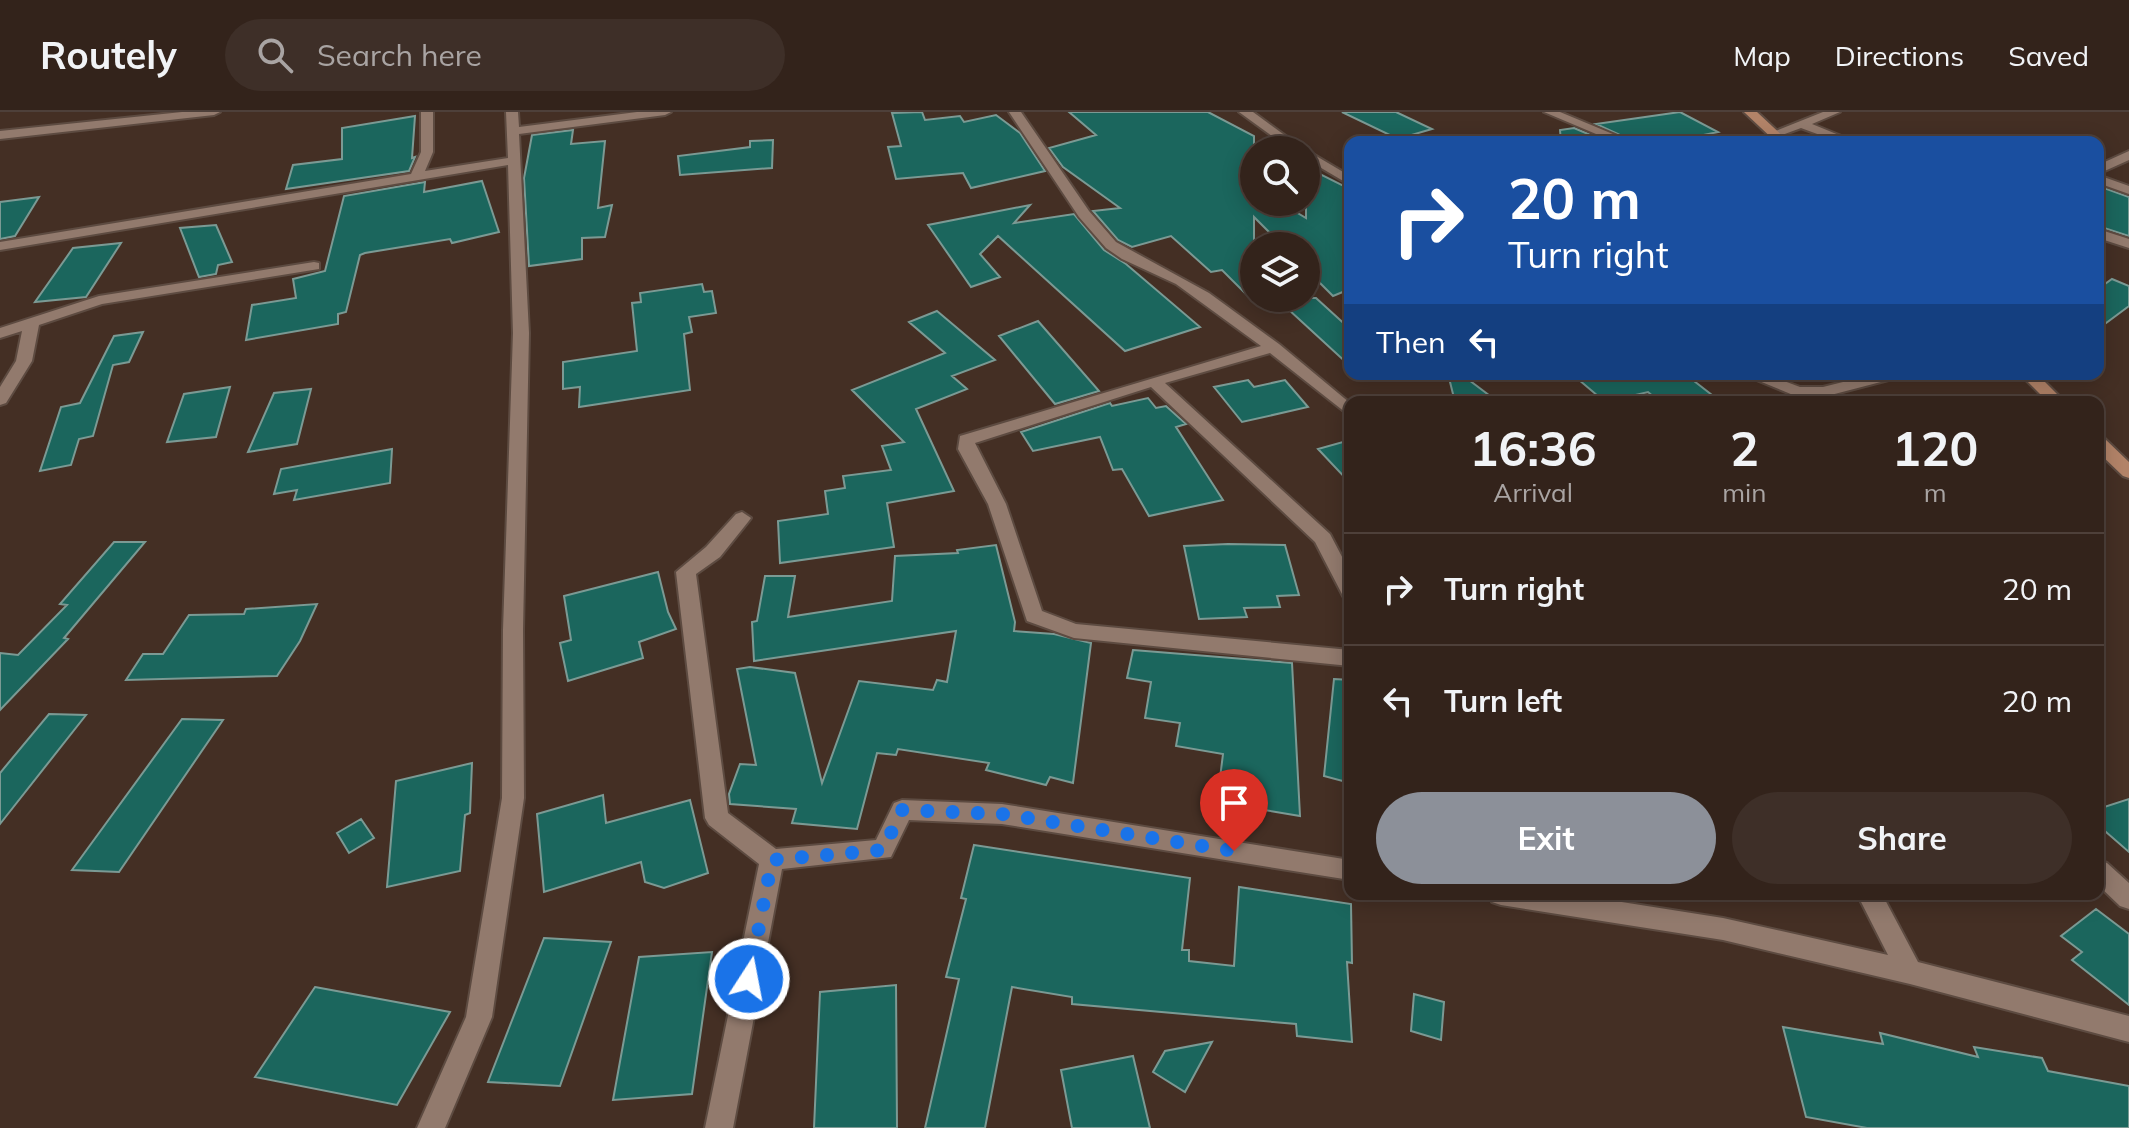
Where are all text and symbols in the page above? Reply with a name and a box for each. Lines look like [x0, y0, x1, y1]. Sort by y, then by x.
search box [225, 19, 785, 91]
text: Routely [40, 31, 177, 79]
icon: search [253, 33, 297, 77]
text: Search here [317, 36, 482, 74]
text: Map [1733, 38, 1791, 73]
text: Directions [1835, 38, 1964, 73]
text: Saved [2008, 38, 2089, 73]
map controls [1240, 136, 1320, 312]
button: search [1240, 136, 1320, 216]
text: 20 m [1508, 163, 1641, 233]
icon: right [1376, 168, 1480, 272]
button: layers [1240, 232, 1320, 312]
text: Turn right [1508, 232, 1669, 277]
icon: left [1462, 320, 1506, 364]
text: Then [1376, 323, 1446, 361]
text: 16:36 [1470, 418, 1597, 478]
text: 2 [1730, 418, 1759, 478]
text: 120 [1892, 418, 1978, 478]
text: Arrival [1493, 476, 1573, 509]
text: min [1722, 476, 1766, 509]
text: m [1924, 476, 1947, 509]
icon: right [1376, 567, 1420, 611]
text: Turn right [1444, 570, 1584, 608]
text: 20 m [2002, 570, 2072, 608]
icon: left [1376, 679, 1420, 723]
text: Turn left [1444, 682, 1562, 720]
text: 20 m [2002, 682, 2072, 720]
pin [1200, 769, 1268, 851]
icon: arrive [1212, 781, 1256, 825]
button: Exit [1376, 792, 1716, 884]
button: Share [1732, 792, 2072, 884]
position arrow [707, 937, 791, 1021]

